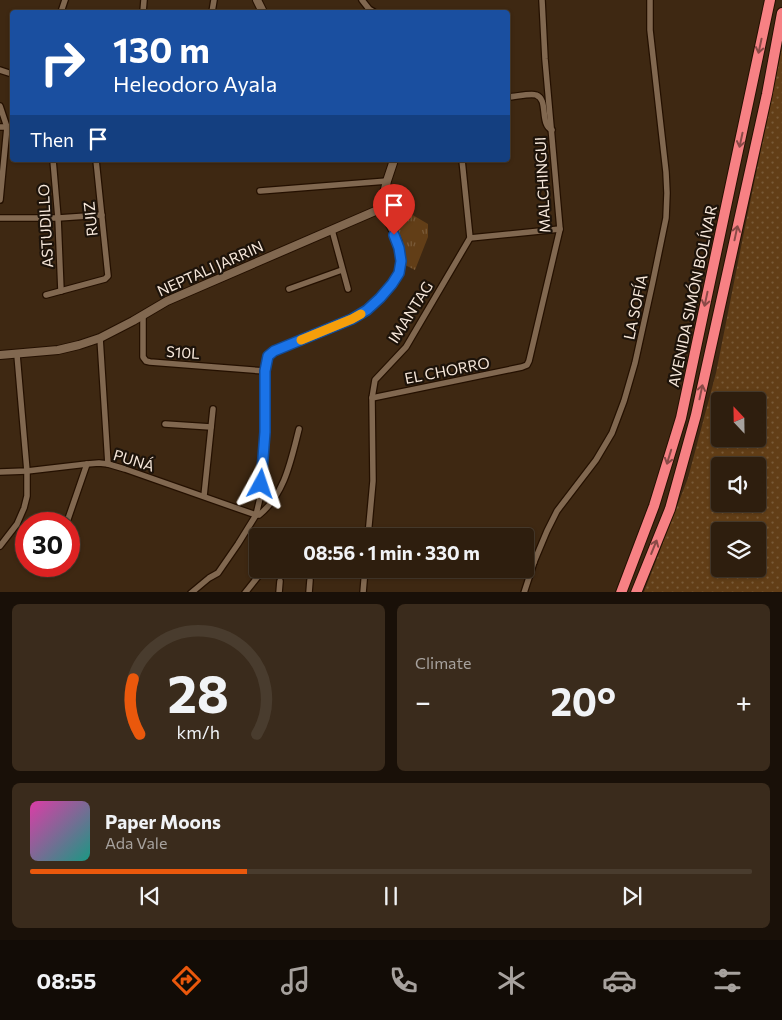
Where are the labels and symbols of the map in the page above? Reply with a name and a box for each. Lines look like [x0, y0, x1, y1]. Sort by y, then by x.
one-way arrow [755, 38, 765, 54]
one-way arrow [735, 132, 745, 148]
street label: MALCHINGUI [530, 137, 554, 233]
street label: ASTUDILLO [34, 184, 56, 268]
pin [373, 184, 415, 235]
street label: RUIZ [79, 201, 101, 237]
street label: AVENIDA SIMÓN BOLÍVAR [663, 203, 720, 389]
one-way arrow [732, 226, 741, 242]
street label: NEPTALI JARRIN [154, 237, 266, 299]
street label: LA SOFÍA [618, 273, 651, 341]
street label: IMANTAG [384, 278, 436, 346]
one-way arrow [701, 291, 710, 307]
street label: S10L [166, 342, 201, 362]
street label: EL CHORRO [403, 353, 491, 387]
one-way arrow [697, 384, 706, 400]
north arrow [711, 392, 766, 448]
street label: PUNÁ [111, 444, 157, 475]
one-way arrow [663, 449, 673, 465]
position arrow [234, 457, 286, 509]
speed limit sign: 30 [15, 512, 80, 577]
one-way arrow [650, 540, 660, 555]

